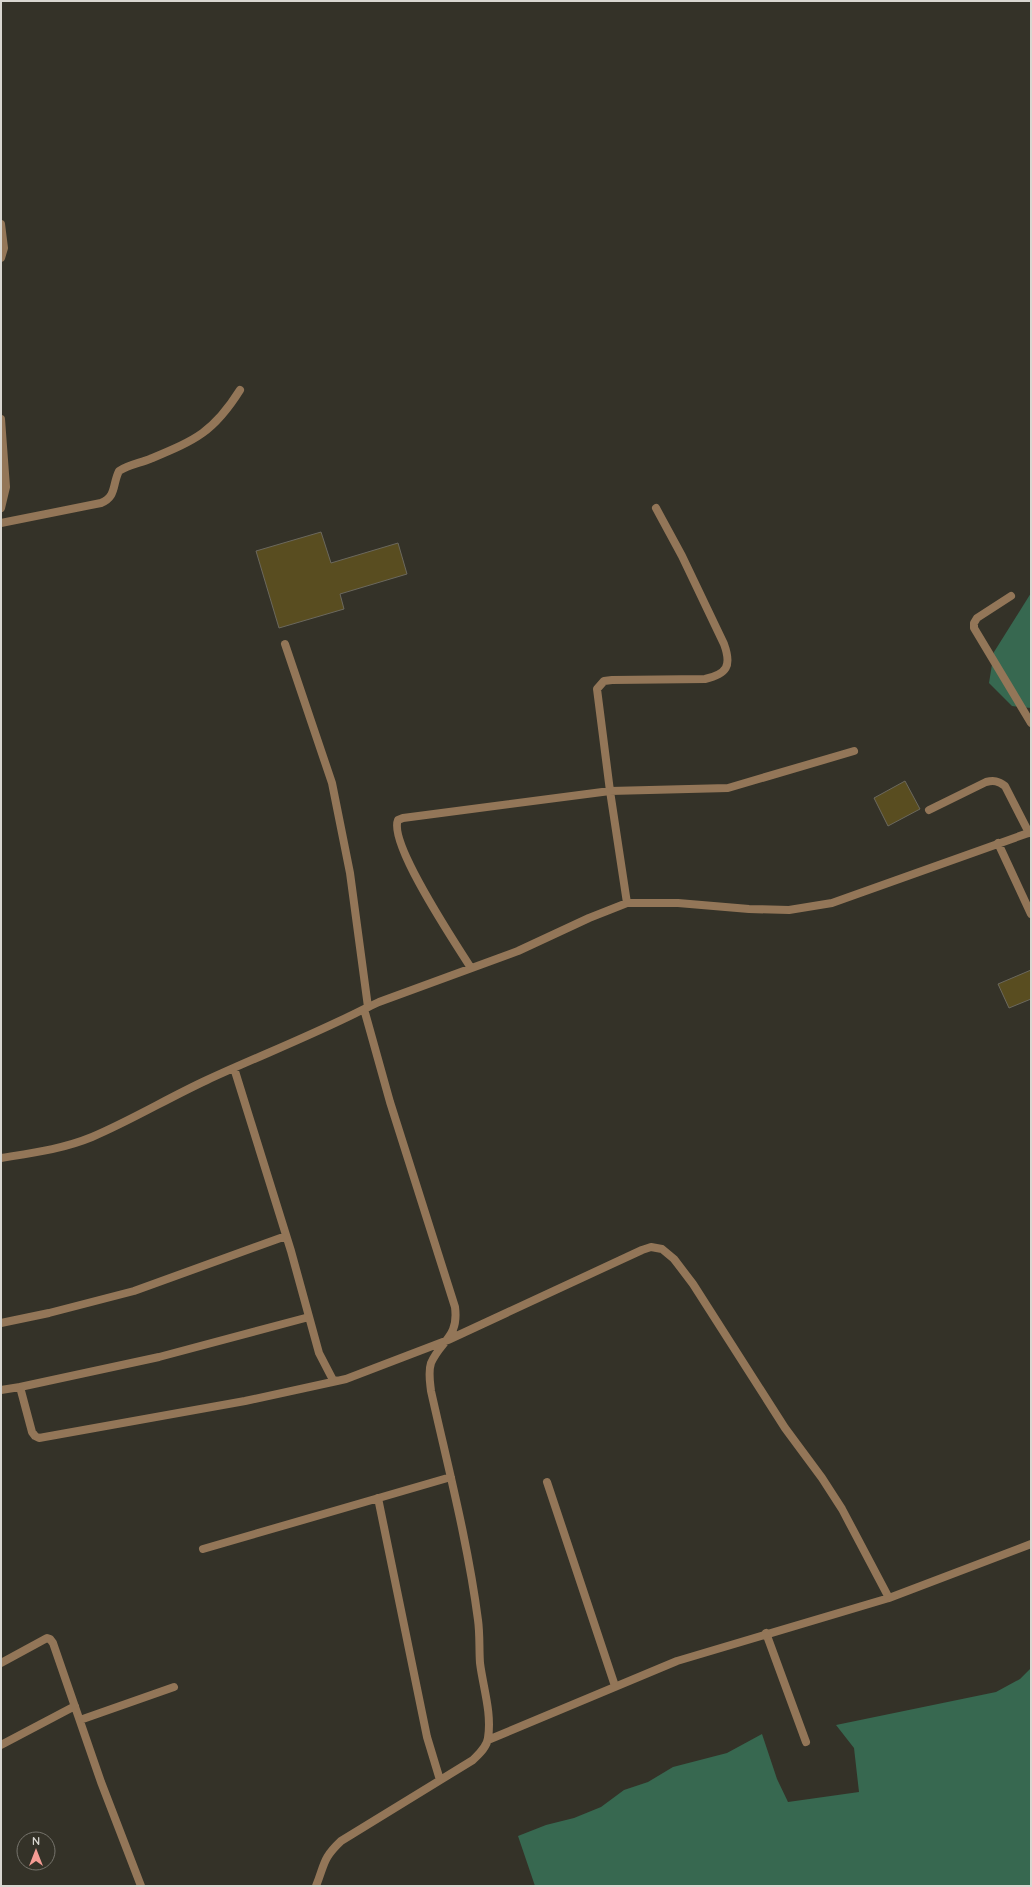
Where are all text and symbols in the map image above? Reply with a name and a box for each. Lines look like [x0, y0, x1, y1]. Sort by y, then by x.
north arrow [16, 1831, 56, 1871]
text: N [32, 1834, 40, 1848]

